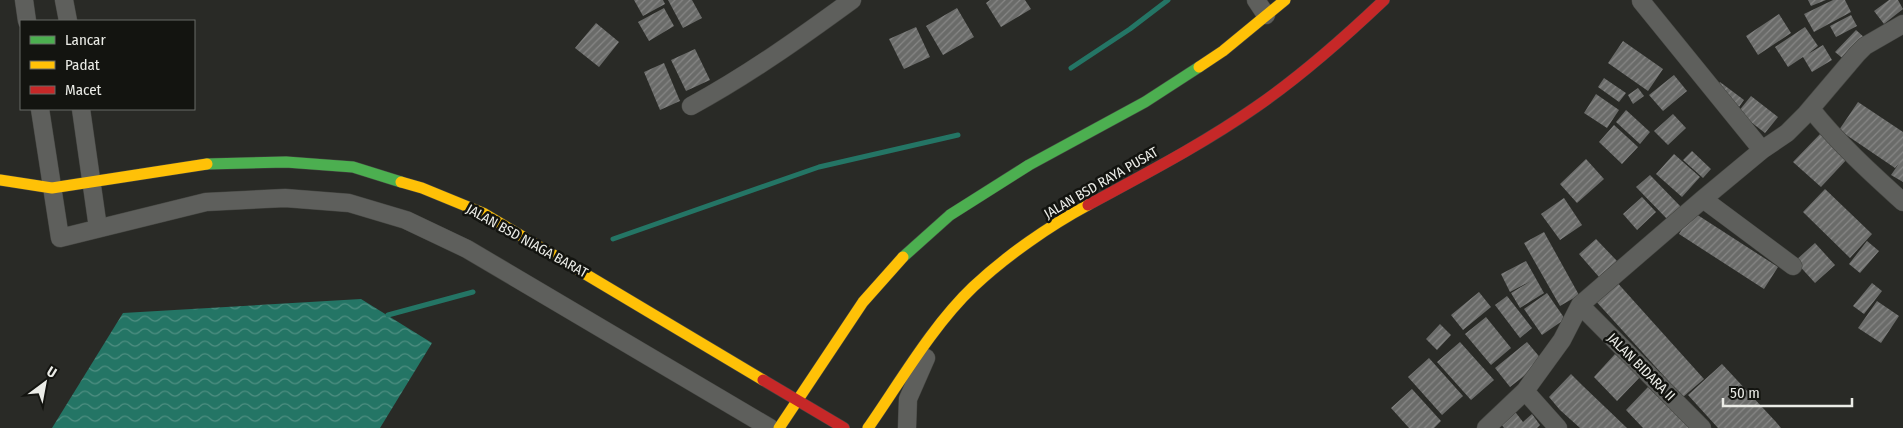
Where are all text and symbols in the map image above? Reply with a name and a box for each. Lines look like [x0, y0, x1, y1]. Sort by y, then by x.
legend [20, 20, 195, 110]
text: Lancar [65, 31, 106, 49]
text: Padat [65, 56, 100, 74]
text: Macet [65, 81, 102, 99]
street label: JALAN BSD RAYA PUSAT [1041, 143, 1162, 223]
street label: JALAN BSD NIAGA BARAT [463, 201, 591, 282]
street label: JALAN BIDARA II [1604, 330, 1678, 404]
north arrow [20, 358, 70, 408]
text: U [44, 363, 60, 382]
scale bar [1723, 376, 1852, 408]
text: 50 m [1730, 384, 1760, 402]

